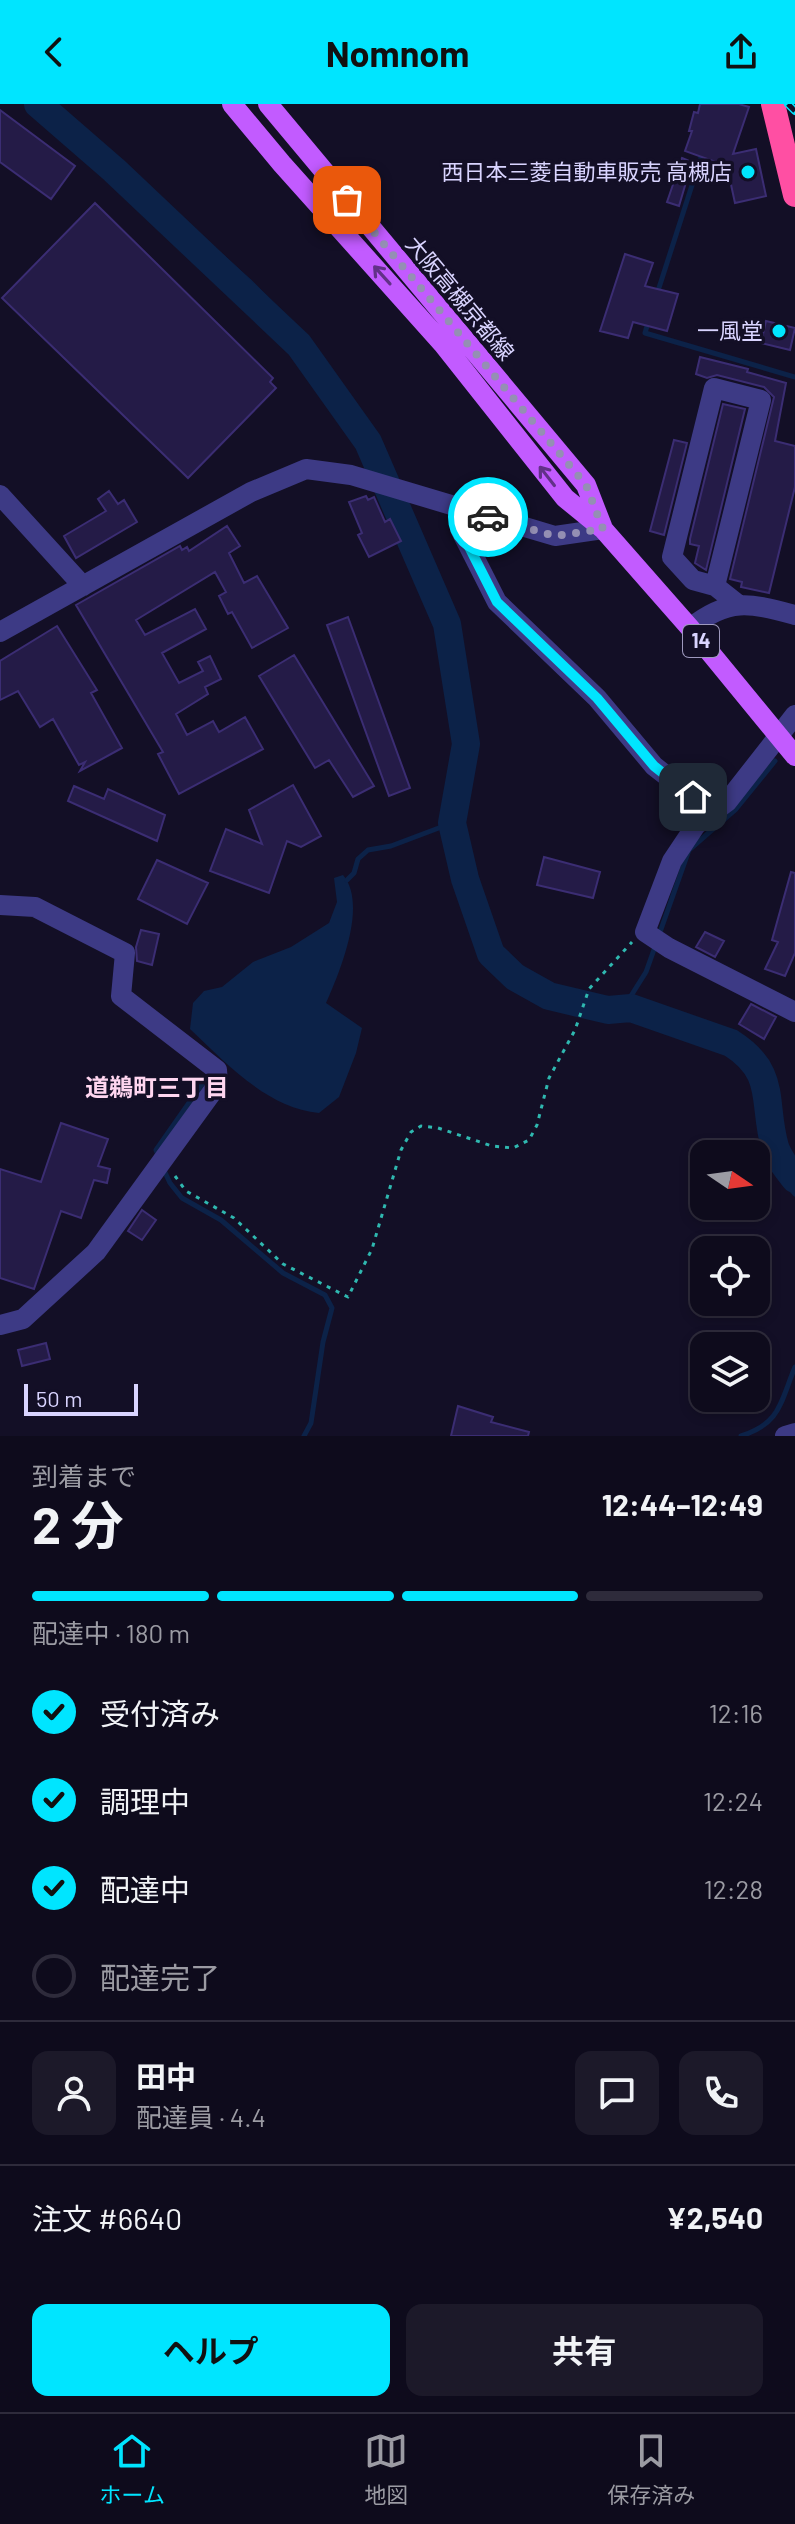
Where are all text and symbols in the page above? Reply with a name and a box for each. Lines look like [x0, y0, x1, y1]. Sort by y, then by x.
icon: back [32, 30, 76, 74]
icon: share [719, 30, 763, 74]
text: Nomnom [326, 31, 469, 74]
place label: 西日本三菱自動車販売 高槻店 [442, 158, 732, 184]
marker: 西日本三菱自動車販売 高槻店 [739, 163, 757, 181]
pin [313, 166, 381, 234]
icon: bag [325, 178, 369, 222]
street label: 大阪高槻京都線 [401, 230, 520, 365]
one-way arrow [373, 266, 391, 286]
place label: 一風堂 [697, 317, 763, 343]
marker: 一風堂 [770, 322, 788, 340]
one-way arrow [539, 466, 556, 487]
courier [448, 477, 528, 557]
icon: car [466, 495, 510, 539]
road number: 14 [683, 625, 719, 657]
pin [659, 763, 727, 831]
icon: home [671, 775, 715, 819]
district label: 道鵜町三丁目 [85, 1072, 229, 1101]
north arrow [690, 1140, 770, 1220]
map controls [690, 1140, 770, 1412]
button: locate [690, 1236, 770, 1316]
button: layers [690, 1332, 770, 1412]
scale bar [24, 1380, 138, 1416]
text: 50 m [36, 1385, 82, 1411]
text: 到着まで [32, 1460, 136, 1491]
text: 12:44–12:49 [602, 1486, 763, 1522]
text: 2 分 [32, 1492, 124, 1554]
text: 配達中 · 180 m [32, 1617, 190, 1648]
icon: check [32, 1690, 76, 1734]
text: 受付済み [100, 1695, 220, 1731]
text: 12:16 [709, 1697, 763, 1728]
icon: check [32, 1778, 76, 1822]
text: 調理中 [100, 1783, 190, 1819]
text: 12:24 [703, 1785, 763, 1816]
icon: check [32, 1866, 76, 1910]
text: 配達中 [100, 1871, 190, 1907]
text: 12:28 [704, 1873, 763, 1904]
text: 配達完了 [100, 1959, 220, 1995]
button: person [32, 2051, 116, 2135]
button: chat [575, 2051, 659, 2135]
button: phone [679, 2051, 763, 2135]
text: 田中 [136, 2058, 196, 2094]
text: 配達員 · 4.4 [136, 2101, 266, 2132]
text: ¥2,540 [666, 2199, 763, 2235]
text: 注文 #6640 [32, 2200, 182, 2236]
button: ヘルプ [32, 2304, 390, 2396]
button: 共有 [406, 2304, 763, 2396]
tab: ホーム [100, 2429, 165, 2509]
tab: 地図 [364, 2429, 408, 2509]
tab: 保存済み [607, 2429, 695, 2509]

